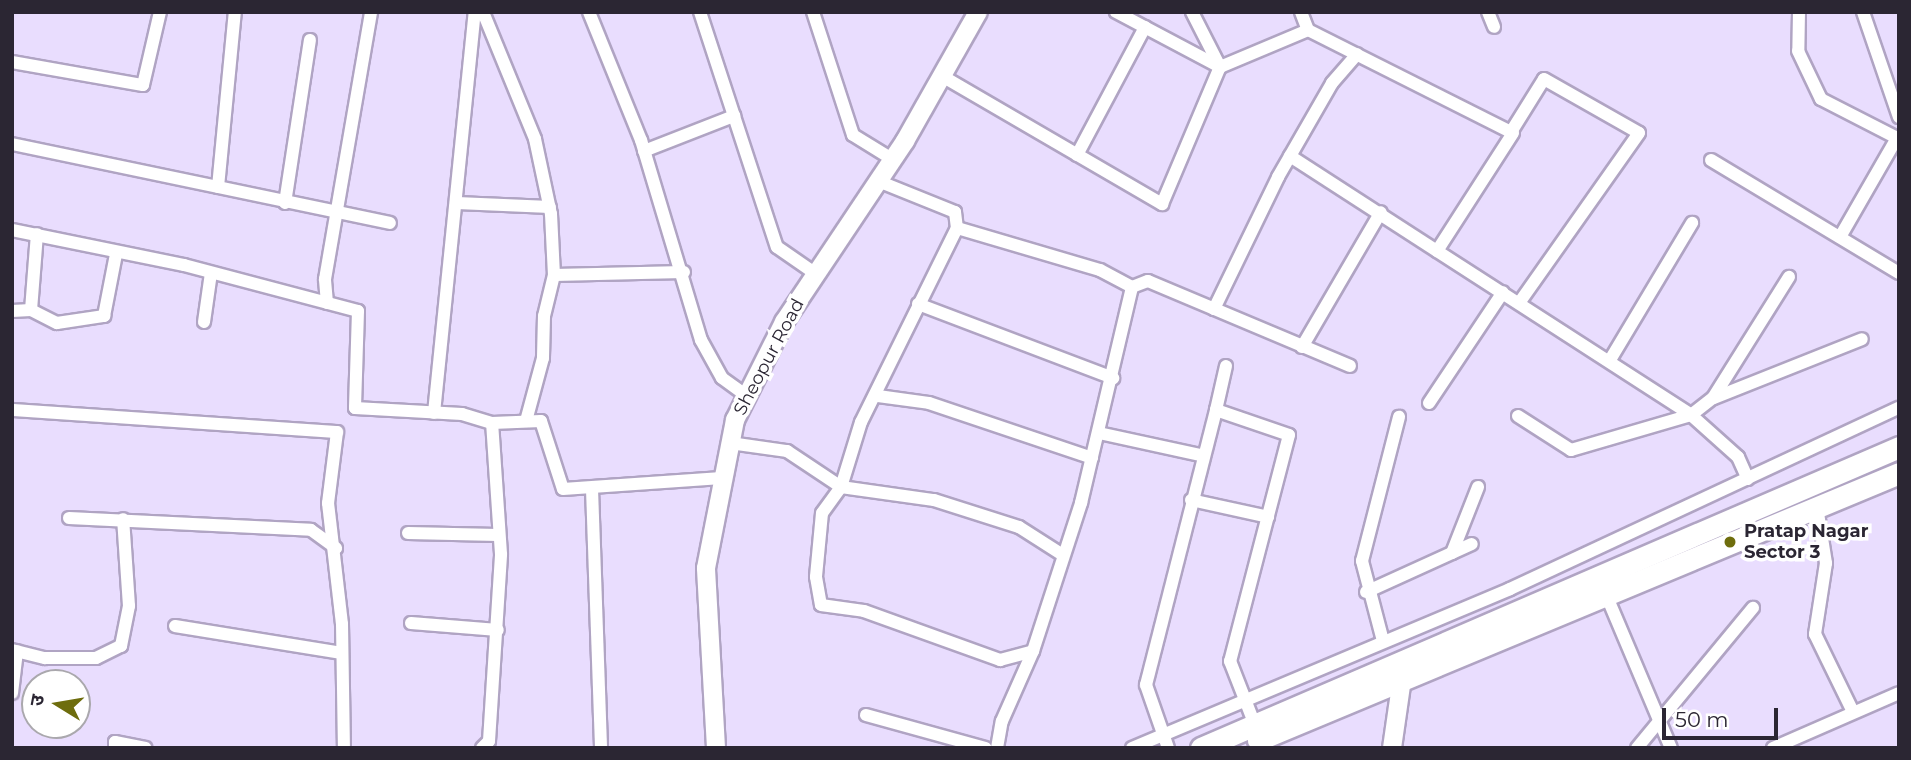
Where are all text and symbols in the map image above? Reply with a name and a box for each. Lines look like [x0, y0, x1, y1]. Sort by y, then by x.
street label: Sheopur Road [729, 295, 809, 419]
place label: Pratap Nagar Sector 3 [1744, 521, 1868, 564]
marker: Pratap Nagar Sector 3 [1722, 534, 1738, 550]
north arrow [21, 669, 91, 739]
text: उ [25, 693, 49, 708]
scale bar [1666, 694, 1782, 738]
text: 50 m [1675, 707, 1729, 732]

